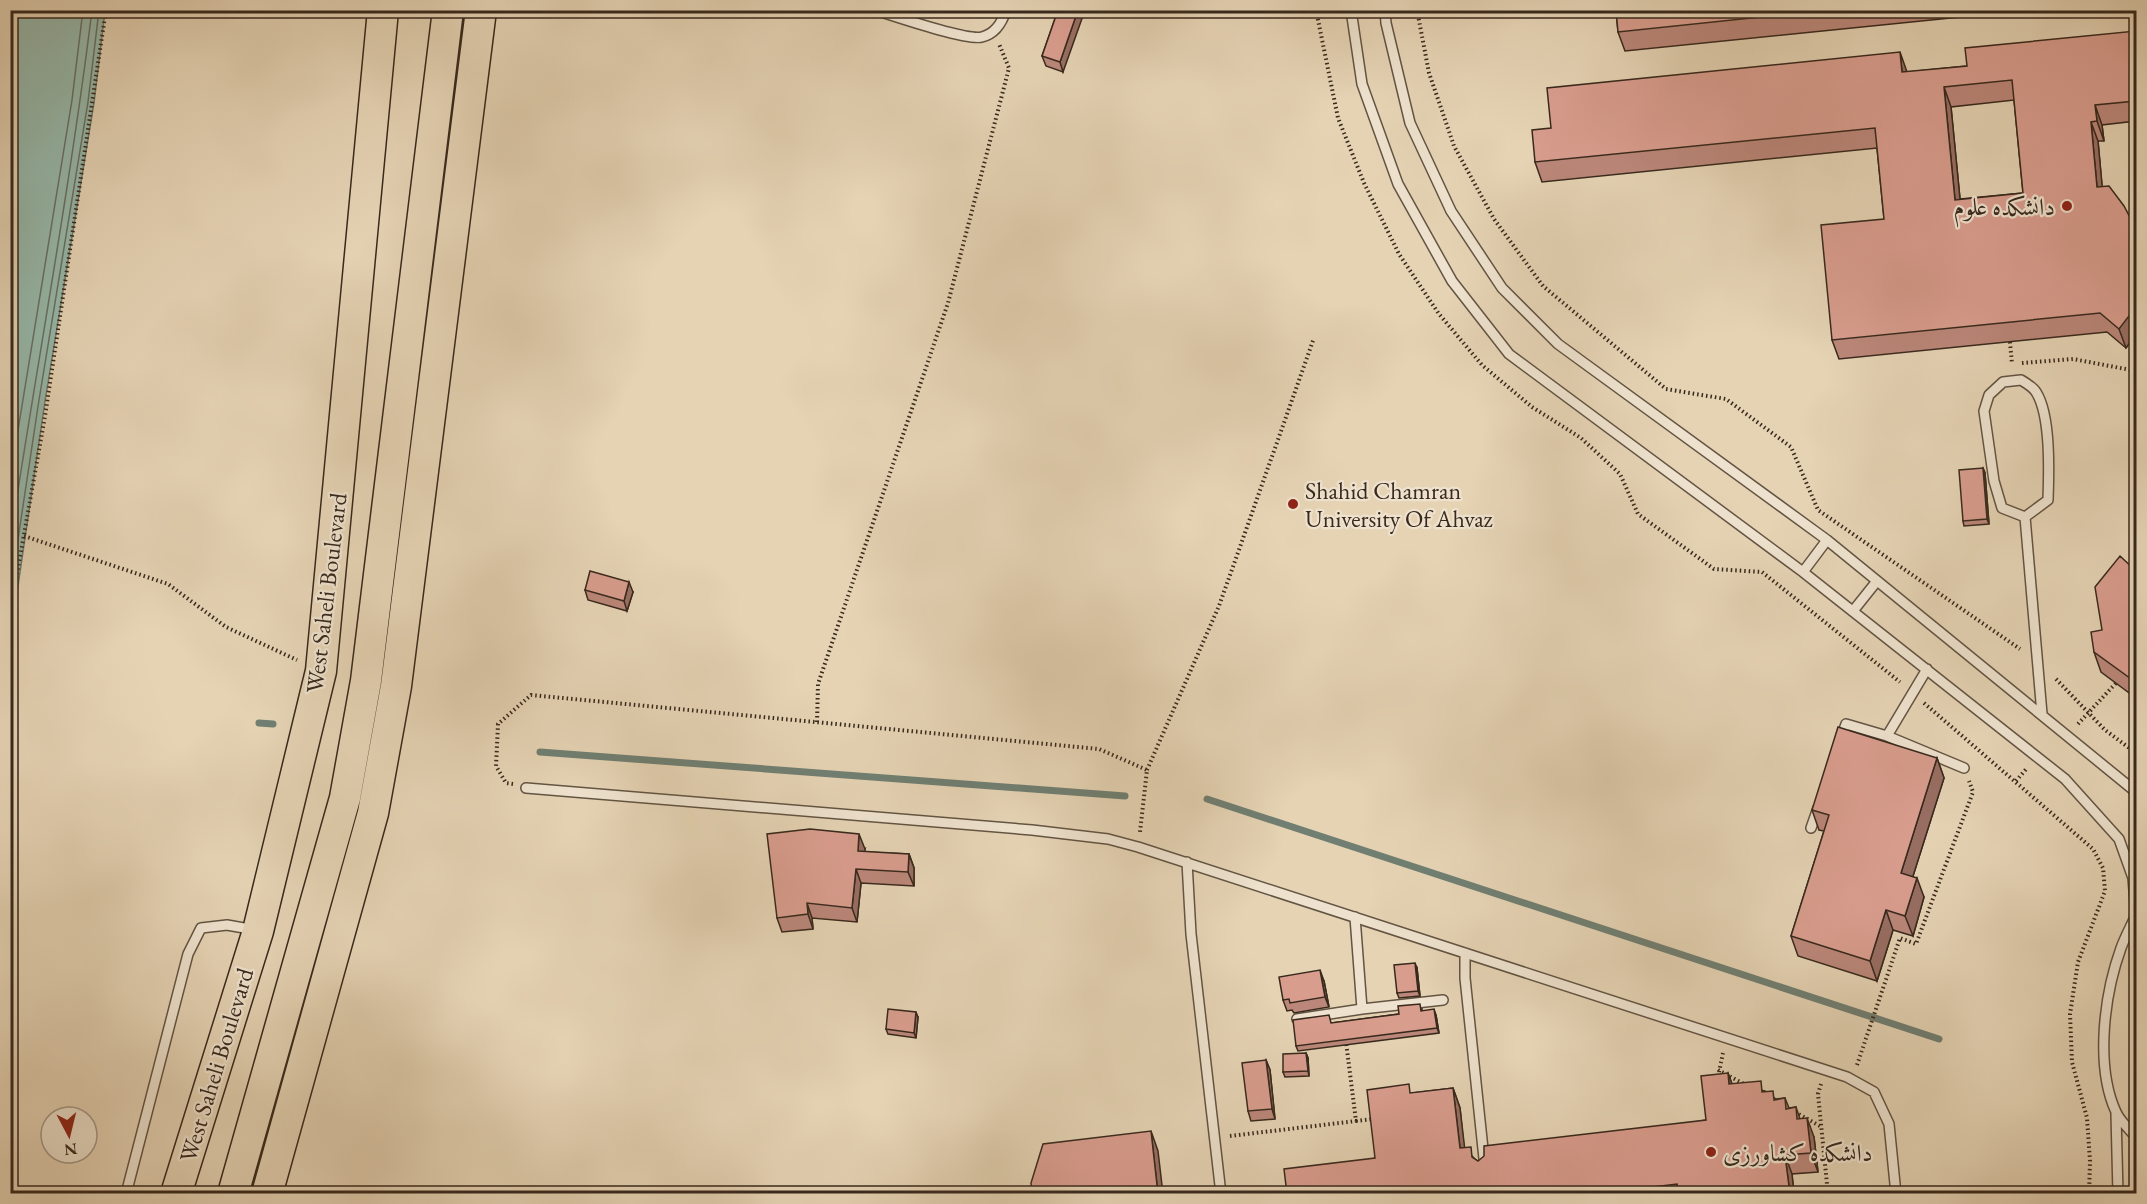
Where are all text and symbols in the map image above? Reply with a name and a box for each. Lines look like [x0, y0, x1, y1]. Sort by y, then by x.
place label: دانشکده علوم [1954, 191, 2055, 228]
marker: دانشکده علوم [2060, 199, 2074, 213]
place label: Shahid Chamran University Of Ahvaz [1305, 475, 1492, 534]
street label: West Saheli Boulevard [298, 490, 354, 695]
marker: Shahid Chamran University Of Ahvaz [1286, 497, 1300, 511]
street label: West Saheli Boulevard [172, 963, 261, 1166]
north arrow [39, 1105, 99, 1165]
place label: دانشکده کشاورزی [1723, 1137, 1873, 1168]
text: N [63, 1138, 78, 1161]
marker: دانشکده کشاورزی [1704, 1145, 1718, 1159]

